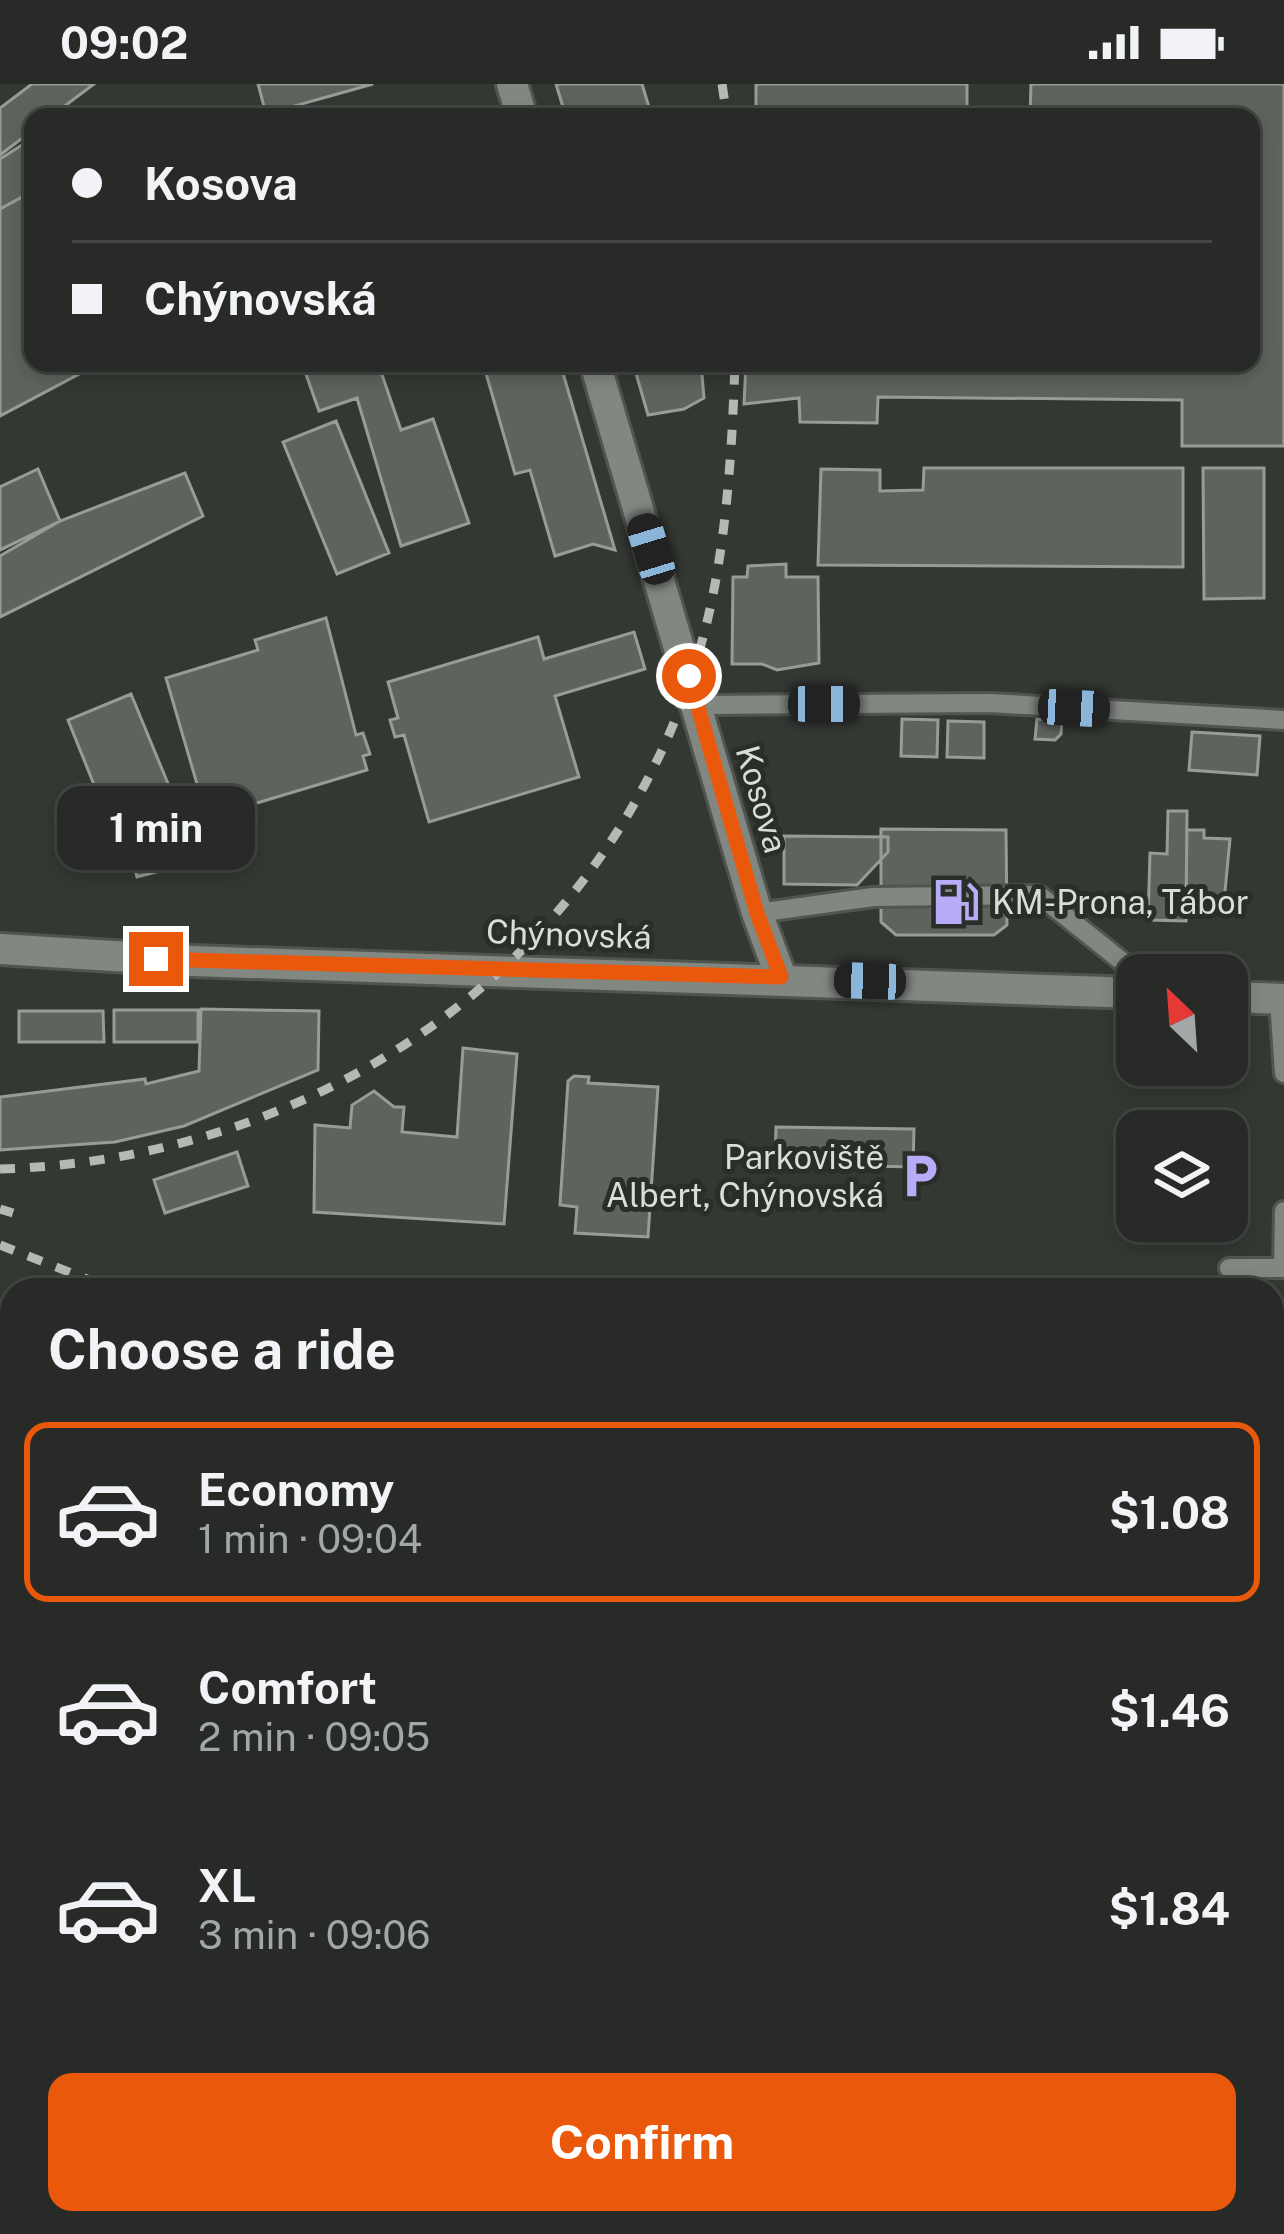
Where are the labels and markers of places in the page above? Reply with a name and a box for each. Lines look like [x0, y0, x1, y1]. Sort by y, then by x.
fuel station icon: KM-Prona, Tábor [931, 877, 981, 927]
place label: KM-Prona, Tábor [992, 883, 1249, 921]
place label: Parkoviště Albert, Chýnovská [606, 1138, 884, 1214]
parking icon: Parkoviště Albert, Chýnovská [895, 1151, 945, 1201]

